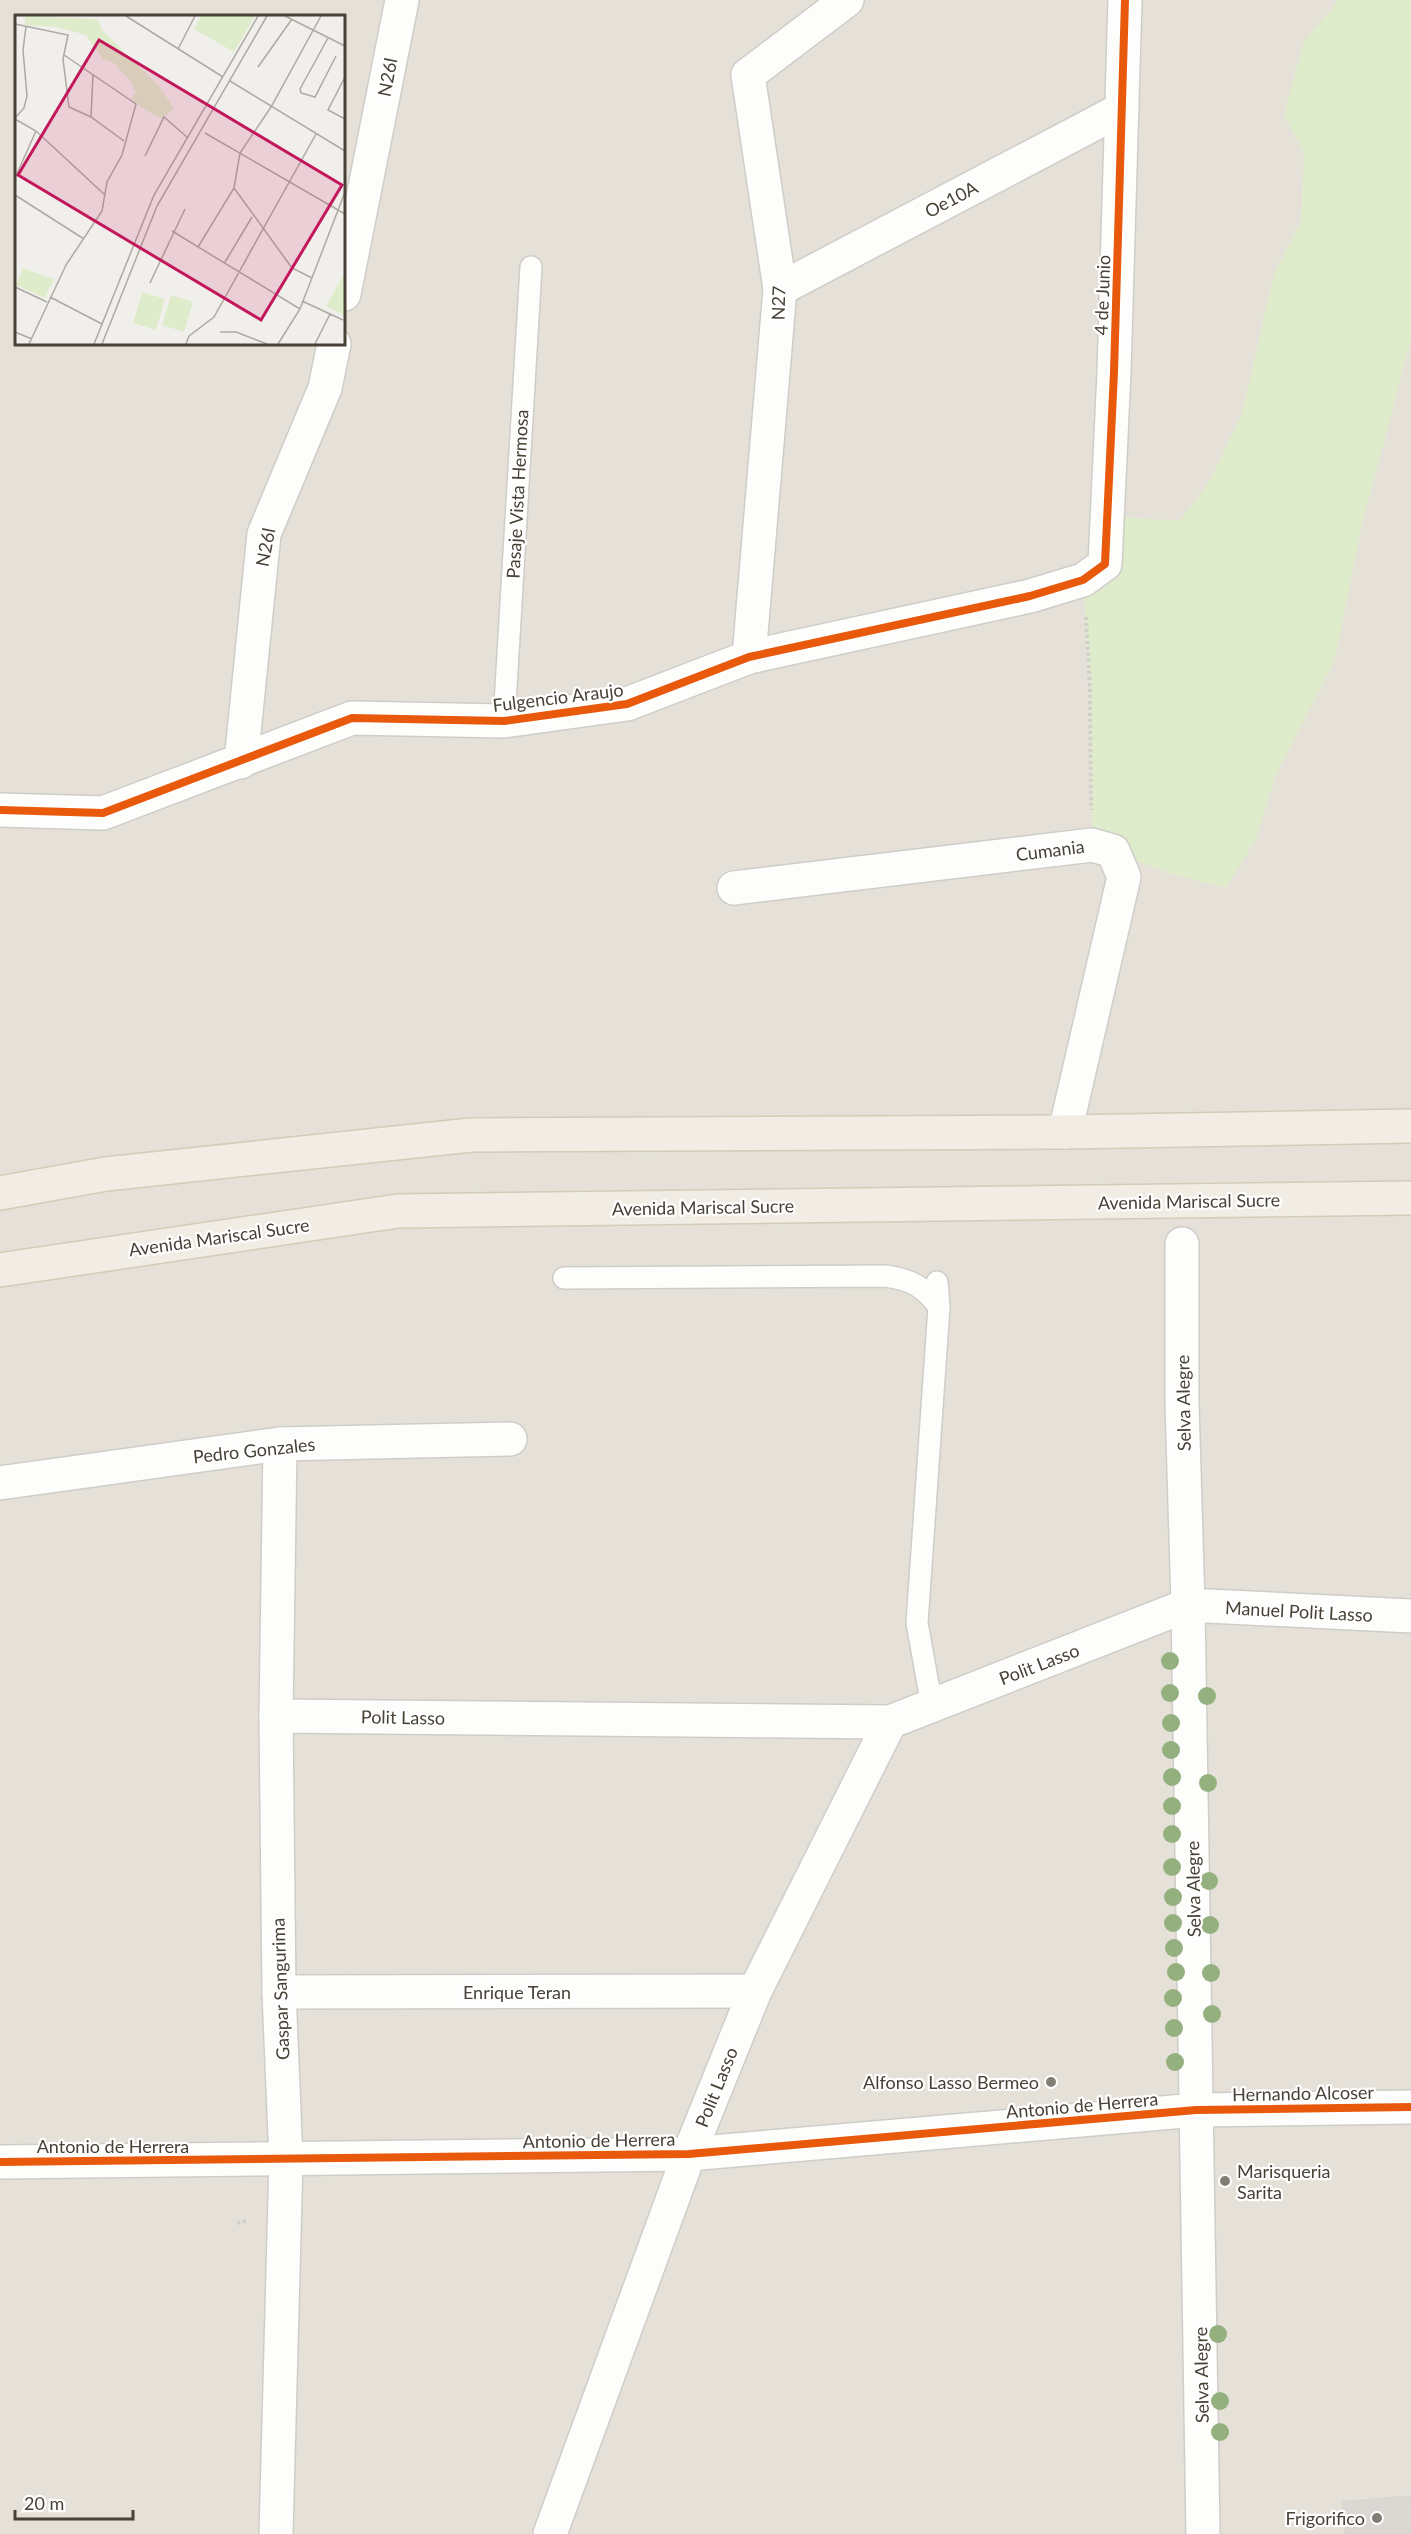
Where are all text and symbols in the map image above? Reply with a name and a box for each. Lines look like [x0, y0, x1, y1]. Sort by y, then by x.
inset map [15, 15, 345, 345]
street label: N26l [372, 56, 402, 98]
street label: Oe10A [921, 176, 982, 222]
street label: 4 de Junio [1090, 254, 1114, 336]
street label: N27 [766, 285, 790, 321]
street label: Pasaje Vista Hermosa [502, 409, 532, 579]
street label: N26l [250, 526, 280, 568]
street label: Fulgencio Araujo [491, 678, 625, 716]
street label: Cumania [1014, 835, 1086, 865]
street label: Avenida Mariscal Sucre [1098, 1188, 1280, 1214]
street label: Avenida Mariscal Sucre [612, 1194, 794, 1220]
street label: Avenida Mariscal Sucre [127, 1213, 311, 1261]
street label: Selva Alegre [1171, 1355, 1195, 1451]
street label: Pedro Gonzales [192, 1433, 316, 1467]
street label: Manuel Polit Lasso [1225, 1596, 1373, 1626]
street label: Polit Lasso [996, 1639, 1082, 1689]
street label: Polit Lasso [361, 1705, 445, 1729]
street label: Selva Alegre [1181, 1841, 1205, 1937]
street label: Gaspar Sangurima [267, 1918, 293, 2060]
street label: Enrique Teran [463, 1981, 571, 2003]
street label: Polit Lasso [690, 2044, 742, 2130]
place label: Alfonso Lasso Bermeo [863, 2071, 1039, 2093]
marker: Alfonso Lasso Bermeo [1044, 2075, 1058, 2089]
street label: Hernando Alcoser [1232, 2081, 1374, 2105]
street label: Antonio de Herrera [1005, 2087, 1159, 2123]
street label: Antonio de Herrera [523, 2128, 675, 2152]
street label: Antonio de Herrera [37, 2135, 189, 2157]
place label: Marisqueria Sarita [1237, 2160, 1331, 2203]
marker: Marisqueria Sarita [1218, 2174, 1232, 2188]
street label: Selva Alegre [1189, 2327, 1213, 2423]
scale bar [15, 2483, 134, 2521]
text: 20 m [24, 2492, 64, 2514]
place label: Frigorifico [1285, 2507, 1365, 2529]
marker: Frigorifico [1370, 2511, 1384, 2525]

